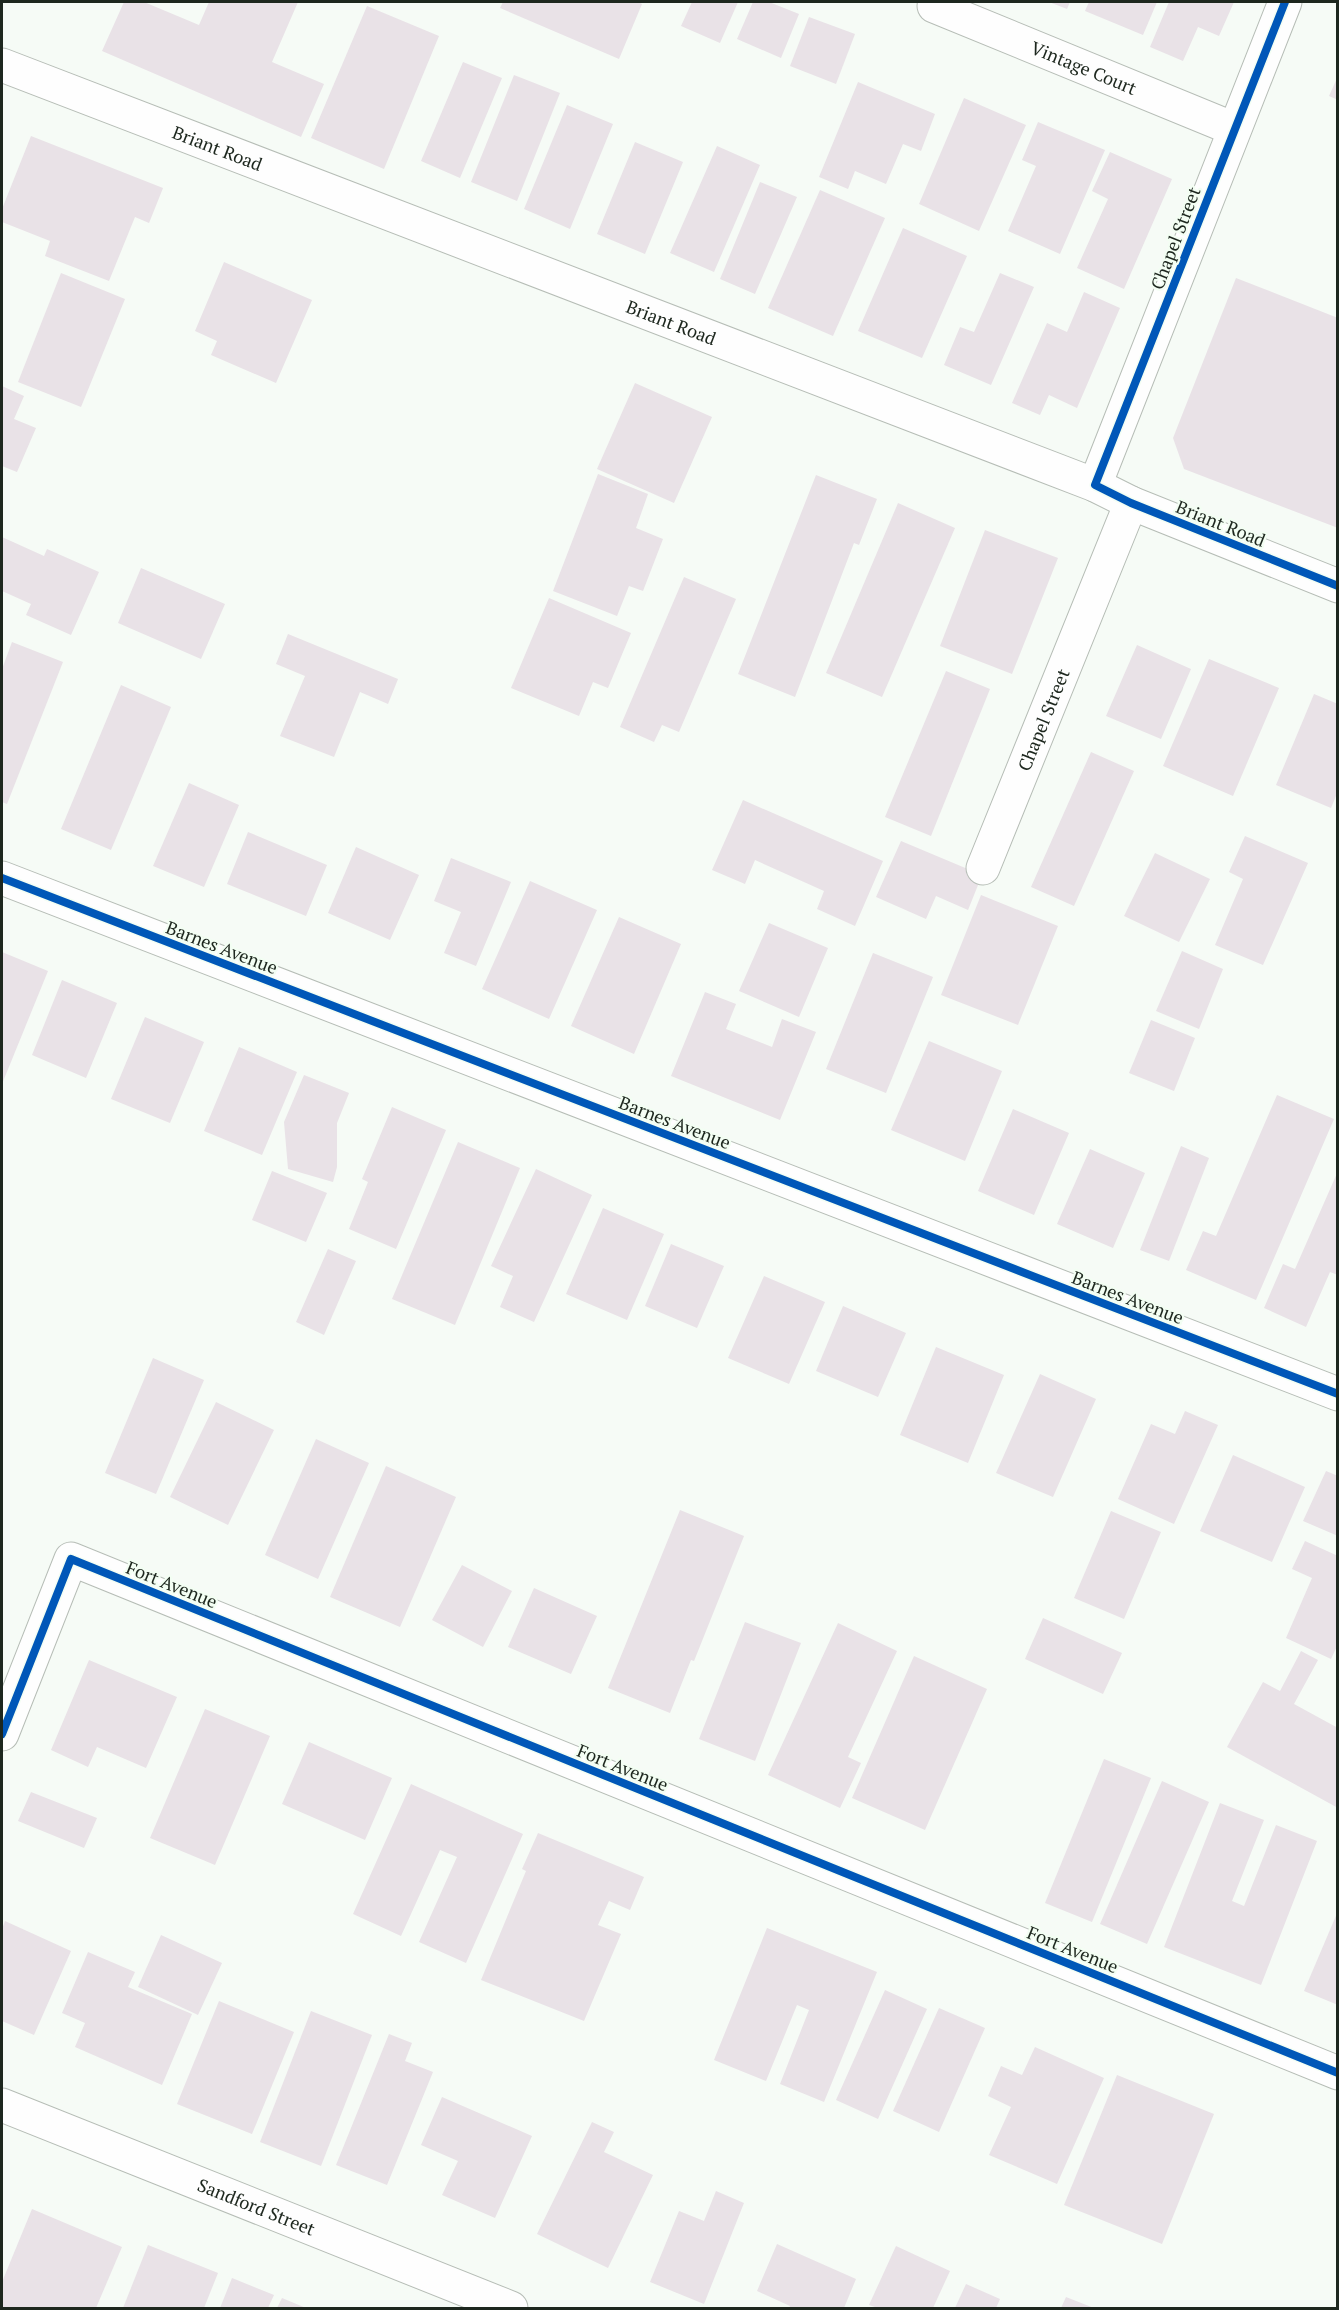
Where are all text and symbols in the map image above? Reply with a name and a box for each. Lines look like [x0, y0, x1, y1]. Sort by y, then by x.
street label: Vintage Court [1027, 35, 1141, 100]
street label: Briant Road [169, 120, 266, 176]
street label: Chapel Street [1144, 183, 1206, 293]
street label: Briant Road [623, 294, 720, 350]
street label: Briant Road [1173, 494, 1269, 552]
street label: Chapel Street [1012, 665, 1075, 774]
street label: Barnes Avenue [163, 915, 281, 979]
street label: Barnes Avenue [616, 1090, 734, 1154]
street label: Barnes Avenue [1069, 1265, 1187, 1329]
street label: Fort Avenue [123, 1555, 221, 1613]
street label: Fort Avenue [574, 1738, 672, 1796]
street label: Fort Avenue [1024, 1920, 1122, 1978]
street label: Sandford Street [194, 2172, 319, 2241]

